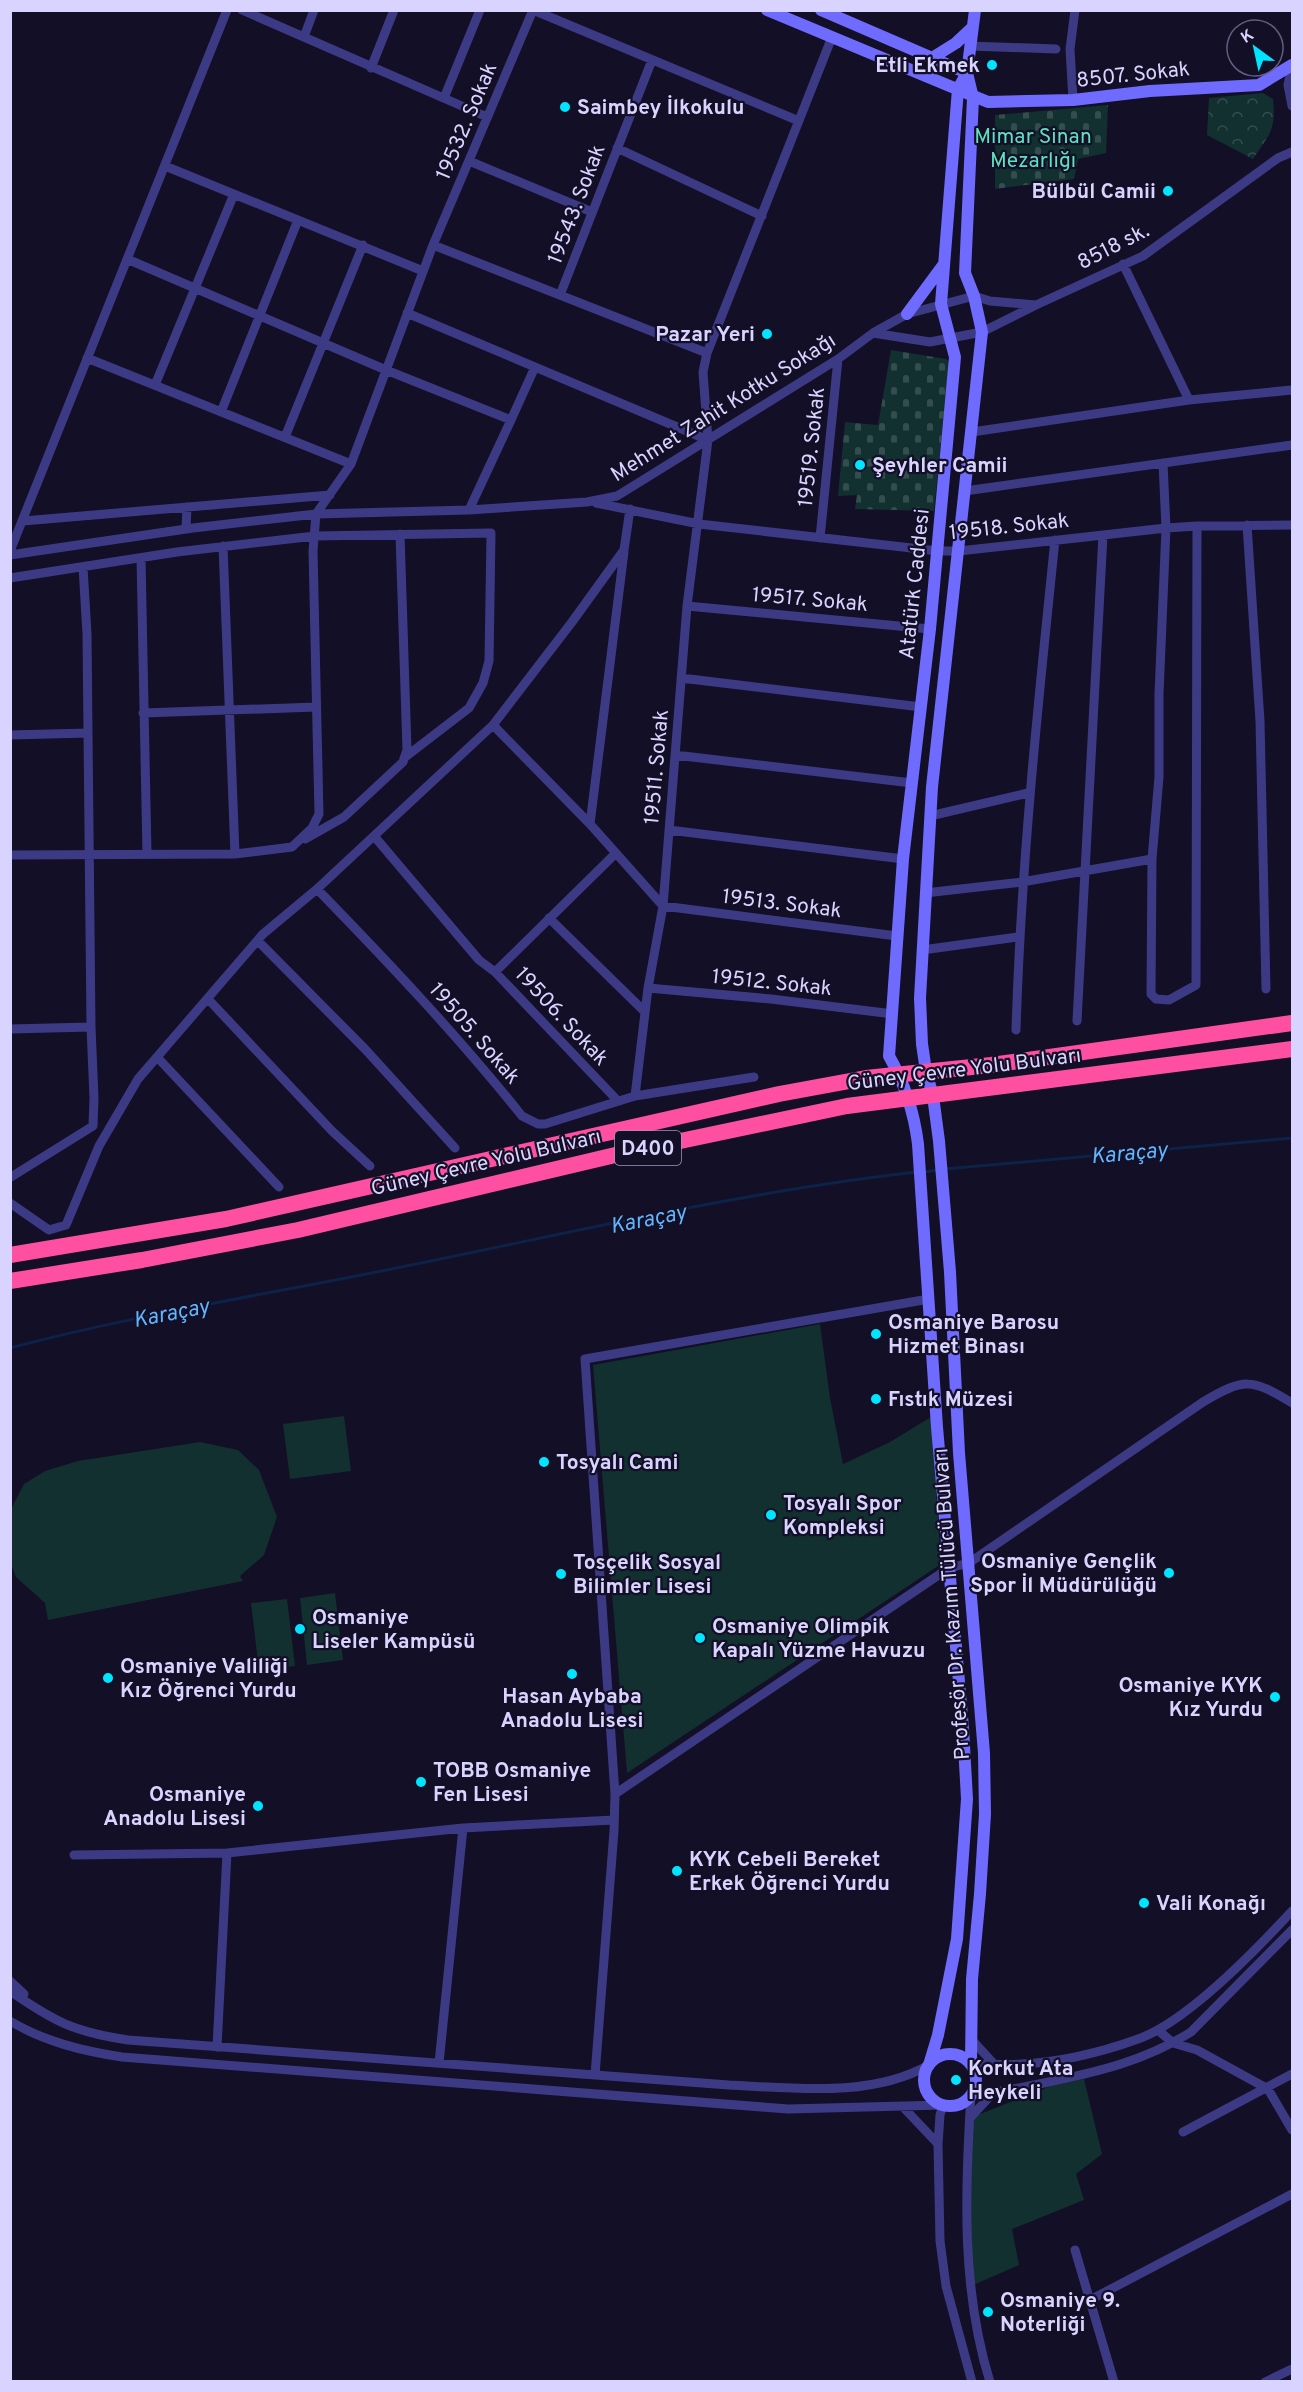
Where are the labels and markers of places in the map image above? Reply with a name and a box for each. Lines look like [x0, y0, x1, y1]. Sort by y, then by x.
place label: Etli Ekmek [875, 53, 980, 80]
marker: Etli Ekmek [985, 58, 999, 72]
place label: Saimbey İlkokulu [577, 94, 745, 122]
marker: Saimbey İlkokulu [558, 100, 572, 114]
place label: Bülbül Camii [1032, 179, 1156, 206]
marker: Bülbül Camii [1161, 184, 1175, 198]
place label: Pazar Yeri [655, 322, 755, 349]
marker: Pazar Yeri [760, 327, 774, 341]
place label: Şeyhler Camii [872, 453, 1008, 480]
marker: Şeyhler Camii [853, 458, 867, 472]
place label: Osmaniye Barosu Hizmet Binası [888, 1310, 1059, 1361]
marker: Osmaniye Barosu Hizmet Binası [869, 1327, 883, 1341]
place label: Fıstık Müzesi [888, 1387, 1013, 1414]
marker: Fıstık Müzesi [869, 1392, 883, 1406]
place label: Tosyalı Cami [556, 1450, 678, 1477]
marker: Tosyalı Cami [537, 1455, 551, 1469]
place label: Tosyalı Spor Kompleksi [783, 1491, 902, 1542]
marker: Tosyalı Spor Kompleksi [764, 1508, 778, 1522]
place label: Osmaniye Gençlik Spor İl Müdürülüğü [970, 1549, 1157, 1600]
place label: Tosçelik Sosyal Bilimler Lisesi [573, 1550, 721, 1601]
marker: Osmaniye Gençlik Spor İl Müdürülüğü [1162, 1566, 1176, 1580]
marker: Tosçelik Sosyal Bilimler Lisesi [554, 1567, 568, 1581]
place label: Osmaniye Liseler Kampüsü [312, 1605, 475, 1656]
place label: Osmaniye Olimpik Kapalı Yüzme Havuzu [712, 1614, 926, 1665]
marker: Osmaniye Liseler Kampüsü [293, 1622, 307, 1636]
marker: Osmaniye Olimpik Kapalı Yüzme Havuzu [693, 1631, 707, 1645]
place label: Osmaniye Valiliği Kız Öğrenci Yurdu [120, 1654, 297, 1705]
marker: Hasan Aybaba Anadolu Lisesi [565, 1667, 579, 1681]
marker: Osmaniye Valiliği Kız Öğrenci Yurdu [101, 1671, 115, 1685]
place label: Osmaniye KYK Kız Yurdu [1118, 1673, 1263, 1724]
place label: Hasan Aybaba Anadolu Lisesi [501, 1684, 643, 1735]
marker: Osmaniye KYK Kız Yurdu [1268, 1690, 1282, 1704]
place label: TOBB Osmaniye Fen Lisesi [433, 1758, 591, 1809]
marker: TOBB Osmaniye Fen Lisesi [414, 1775, 428, 1789]
place label: Osmaniye Anadolu Lisesi [103, 1782, 246, 1833]
marker: Osmaniye Anadolu Lisesi [251, 1799, 265, 1813]
place label: KYK Cebeli Bereket Erkek Öğrenci Yurdu [689, 1847, 890, 1898]
marker: KYK Cebeli Bereket Erkek Öğrenci Yurdu [670, 1864, 684, 1878]
place label: Vali Konağı [1156, 1891, 1266, 1918]
marker: Vali Konağı [1137, 1896, 1151, 1910]
place label: Korkut Ata Heykeli [968, 2056, 1073, 2107]
marker: Korkut Ata Heykeli [949, 2073, 963, 2087]
place label: Osmaniye 9. Noterliği [1000, 2288, 1120, 2339]
marker: Osmaniye 9. Noterliği [981, 2305, 995, 2319]

